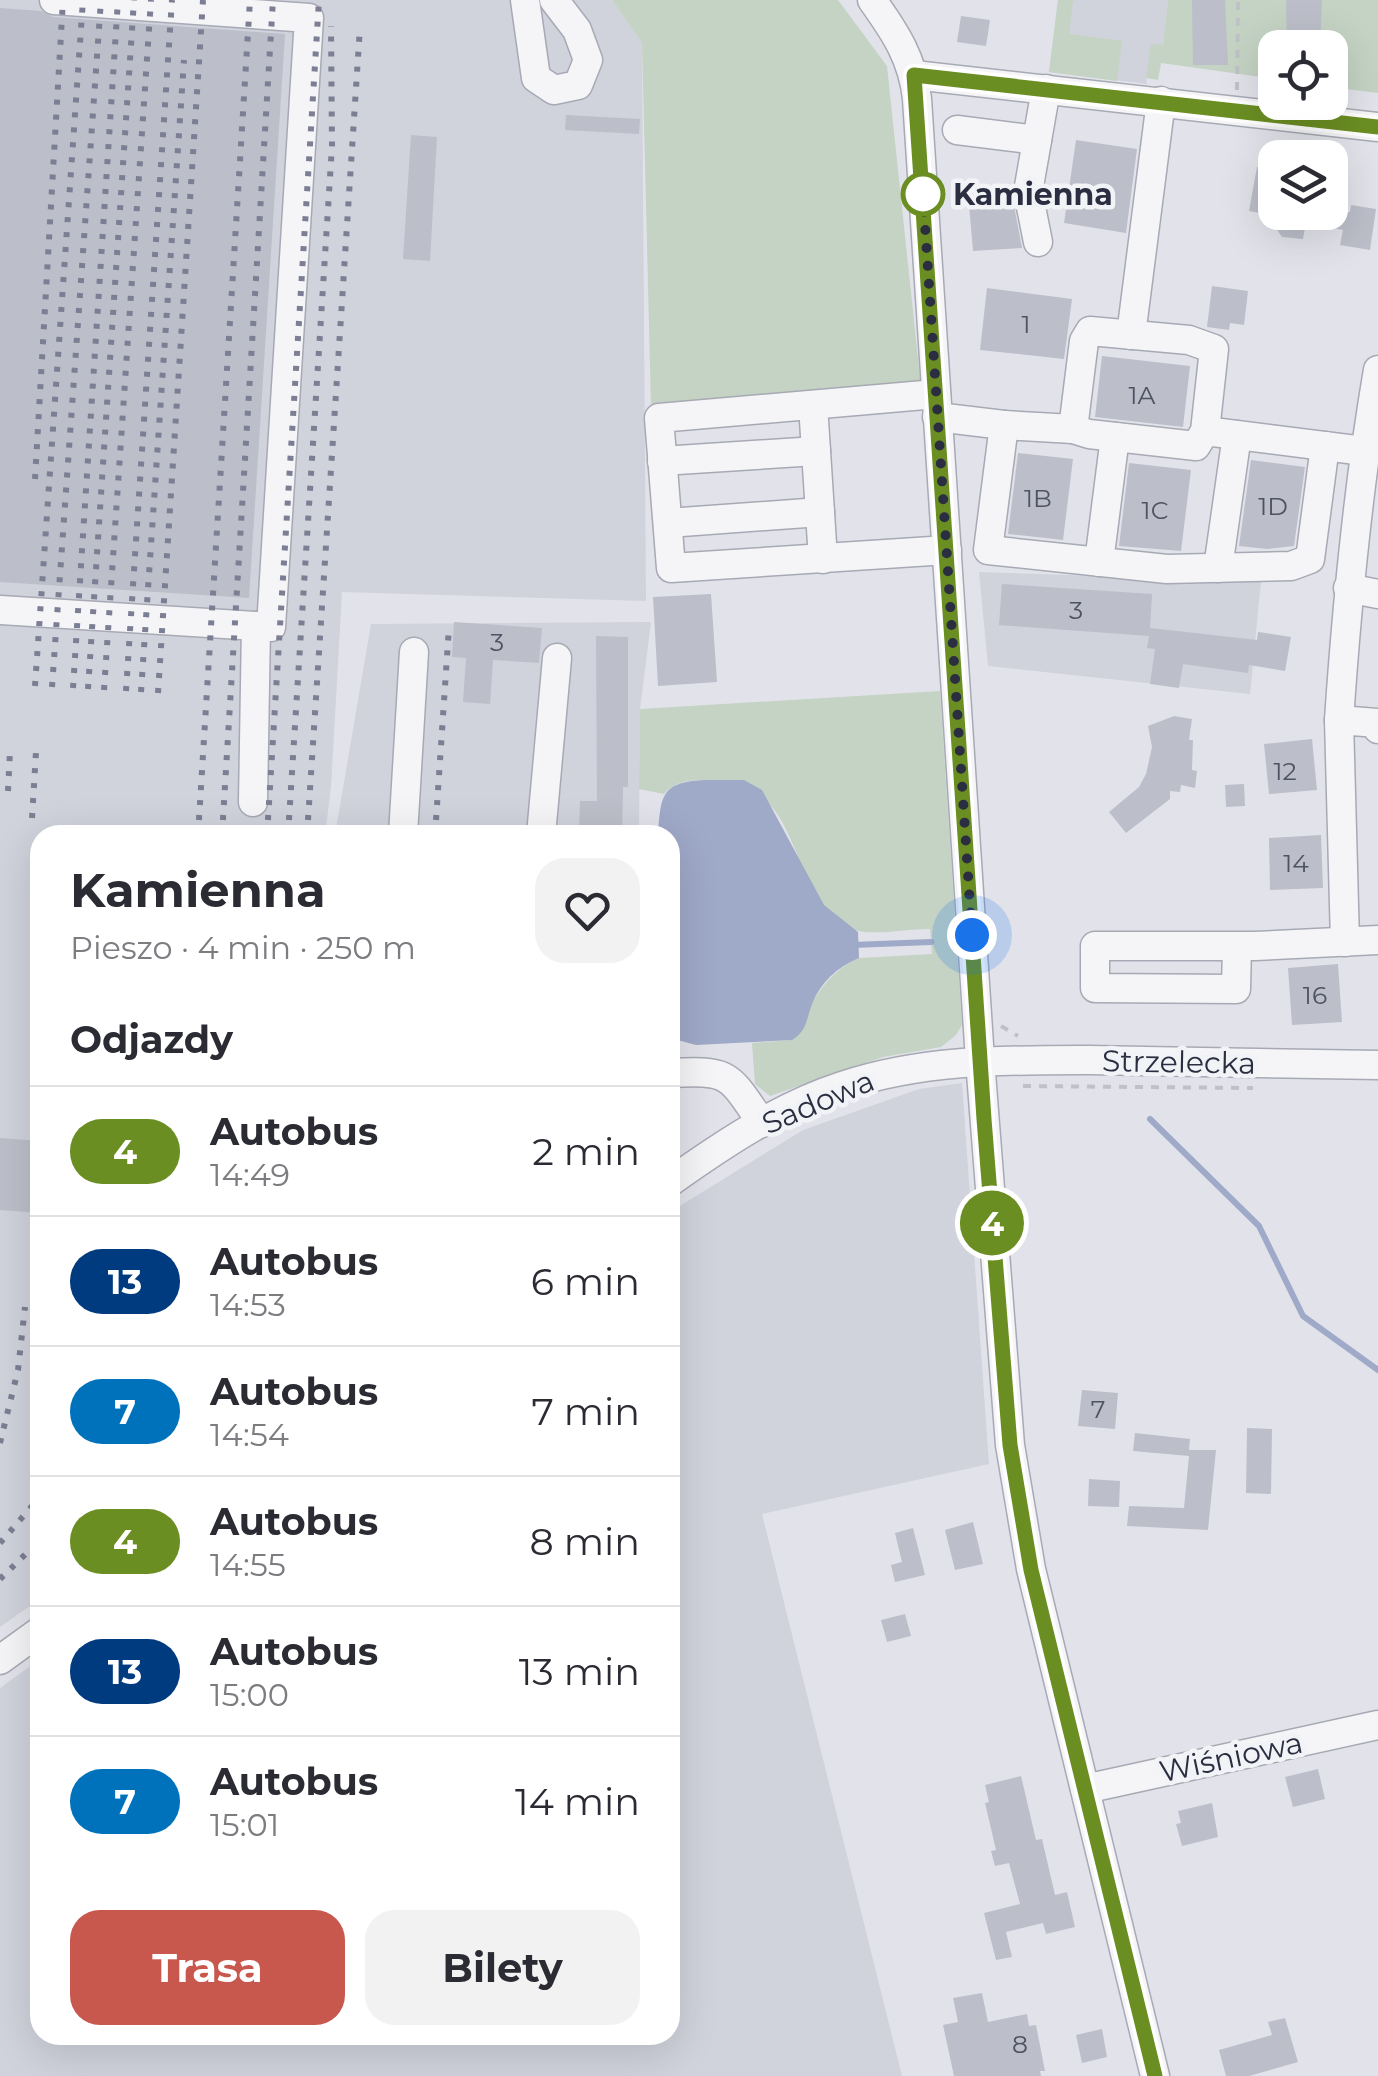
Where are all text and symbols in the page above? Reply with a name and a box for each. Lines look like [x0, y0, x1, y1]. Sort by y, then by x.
map controls [1258, 30, 1348, 230]
button: locate [1258, 30, 1348, 120]
button: layers [1258, 140, 1348, 230]
marker: Kamienna [902, 173, 944, 215]
place label: Kamienna [953, 176, 1113, 213]
house number: 1 [1021, 309, 1031, 339]
house number: 1A [1129, 380, 1156, 410]
house number: 1B [1024, 483, 1052, 513]
house number: 1D [1258, 491, 1288, 521]
house number: 1C [1142, 495, 1168, 525]
house number: 3 [1069, 595, 1083, 625]
house number: 3 [490, 627, 504, 657]
house number: 12 [1273, 756, 1297, 786]
house number: 14 [1283, 848, 1309, 878]
button: heart [535, 858, 640, 963]
text: Kamienna [70, 861, 326, 919]
your location [947, 910, 997, 960]
text: Pieszo · 4 min · 250 m [70, 928, 416, 967]
house number: 16 [1303, 980, 1327, 1010]
text: Odjazdy [70, 1016, 233, 1063]
street label: Strzelecka [1102, 1042, 1256, 1082]
street label: Sadowa [756, 1062, 880, 1142]
text: Autobus [210, 1108, 378, 1155]
text: 2 min [532, 1128, 640, 1175]
text: 4 [113, 1130, 137, 1173]
text: 14:49 [210, 1155, 290, 1194]
line badge: 4 [960, 1190, 1024, 1256]
text: 4 [980, 1202, 1004, 1245]
text: Autobus [210, 1238, 378, 1285]
text: 6 min [531, 1258, 640, 1305]
text: 13 [108, 1260, 142, 1303]
text: 14:53 [210, 1285, 286, 1324]
text: Autobus [210, 1368, 378, 1415]
text: 7 min [531, 1388, 640, 1435]
text: 7 [114, 1390, 136, 1433]
house number: 7 [1091, 1394, 1105, 1424]
text: 14:54 [210, 1415, 289, 1454]
text: Autobus [210, 1498, 378, 1545]
text: 8 min [530, 1518, 640, 1565]
text: 4 [113, 1520, 137, 1563]
text: 14:55 [210, 1545, 286, 1584]
text: Autobus [210, 1628, 378, 1675]
text: 13 min [519, 1648, 640, 1695]
text: 13 [108, 1650, 142, 1693]
text: 15:00 [210, 1675, 289, 1714]
street label: Wiśniowa [1156, 1724, 1306, 1790]
text: Autobus [210, 1758, 378, 1805]
text: 14 min [515, 1778, 640, 1825]
text: 7 [114, 1780, 136, 1823]
text: 15:01 [210, 1805, 279, 1844]
button: Trasa [70, 1910, 345, 2025]
button: Bilety [365, 1910, 640, 2025]
house number: 8 [1012, 2029, 1028, 2059]

